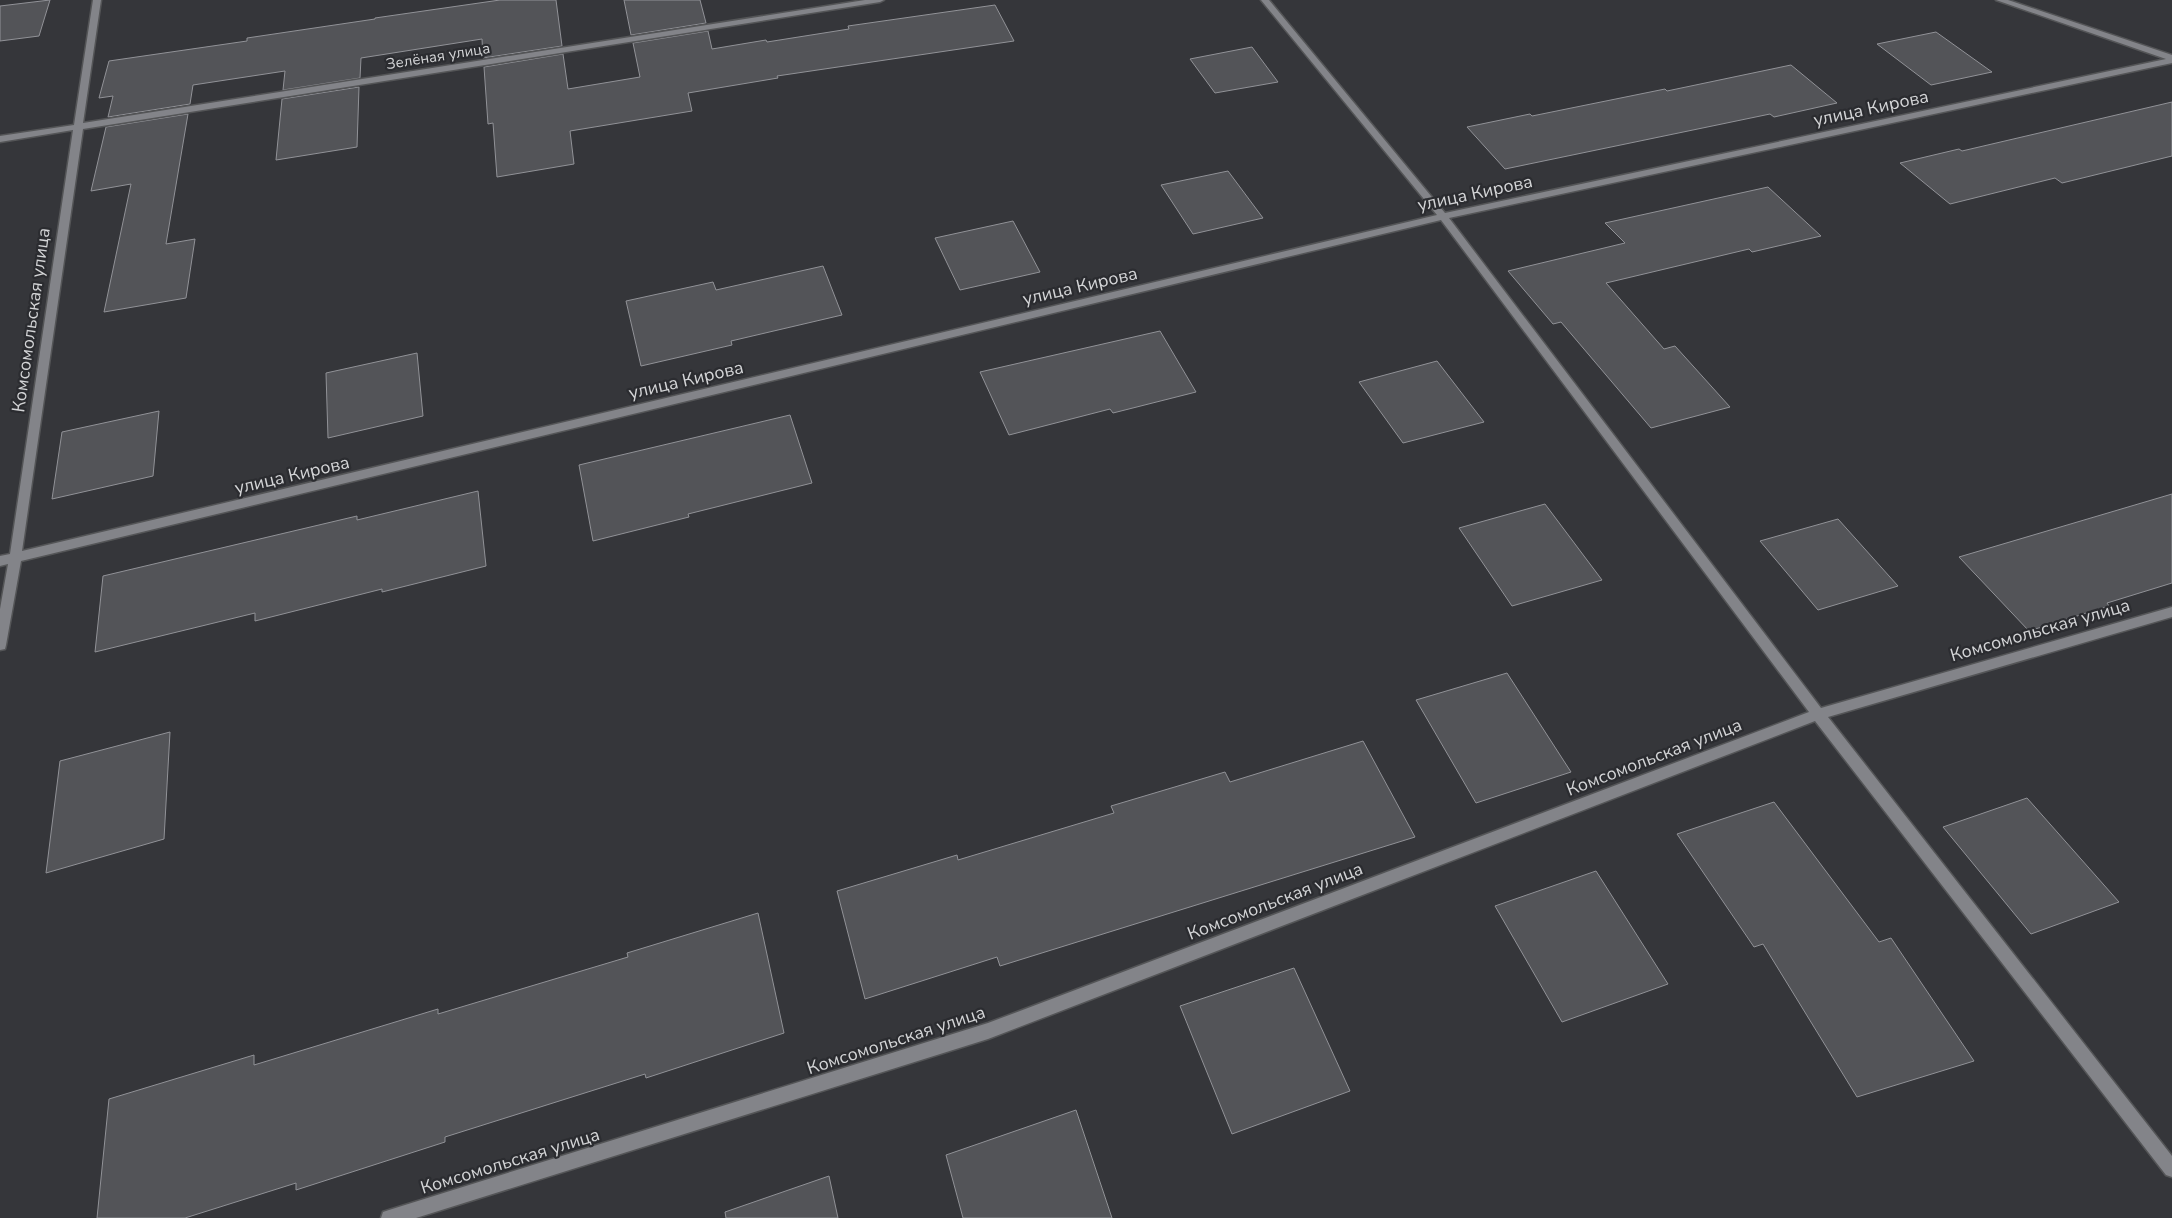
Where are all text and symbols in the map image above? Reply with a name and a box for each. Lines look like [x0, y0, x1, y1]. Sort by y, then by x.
street label: Зелёная улица [385, 38, 491, 74]
street label: улица Кирова [1811, 84, 1931, 132]
street label: улица Кирова [1415, 169, 1535, 217]
street label: Комсомольская улица [6, 226, 56, 414]
street label: улица Кирова [1020, 261, 1140, 311]
street label: улица Кирова [626, 355, 746, 405]
street label: улица Кирова [232, 450, 352, 500]
street label: Комсомольская улица [1947, 593, 2133, 667]
street label: Комсомольская улица [1563, 712, 1745, 802]
street label: Комсомольская улица [1184, 856, 1366, 946]
street label: Комсомольская улица [804, 1000, 988, 1080]
street label: Комсомольская улица [417, 1122, 603, 1200]

